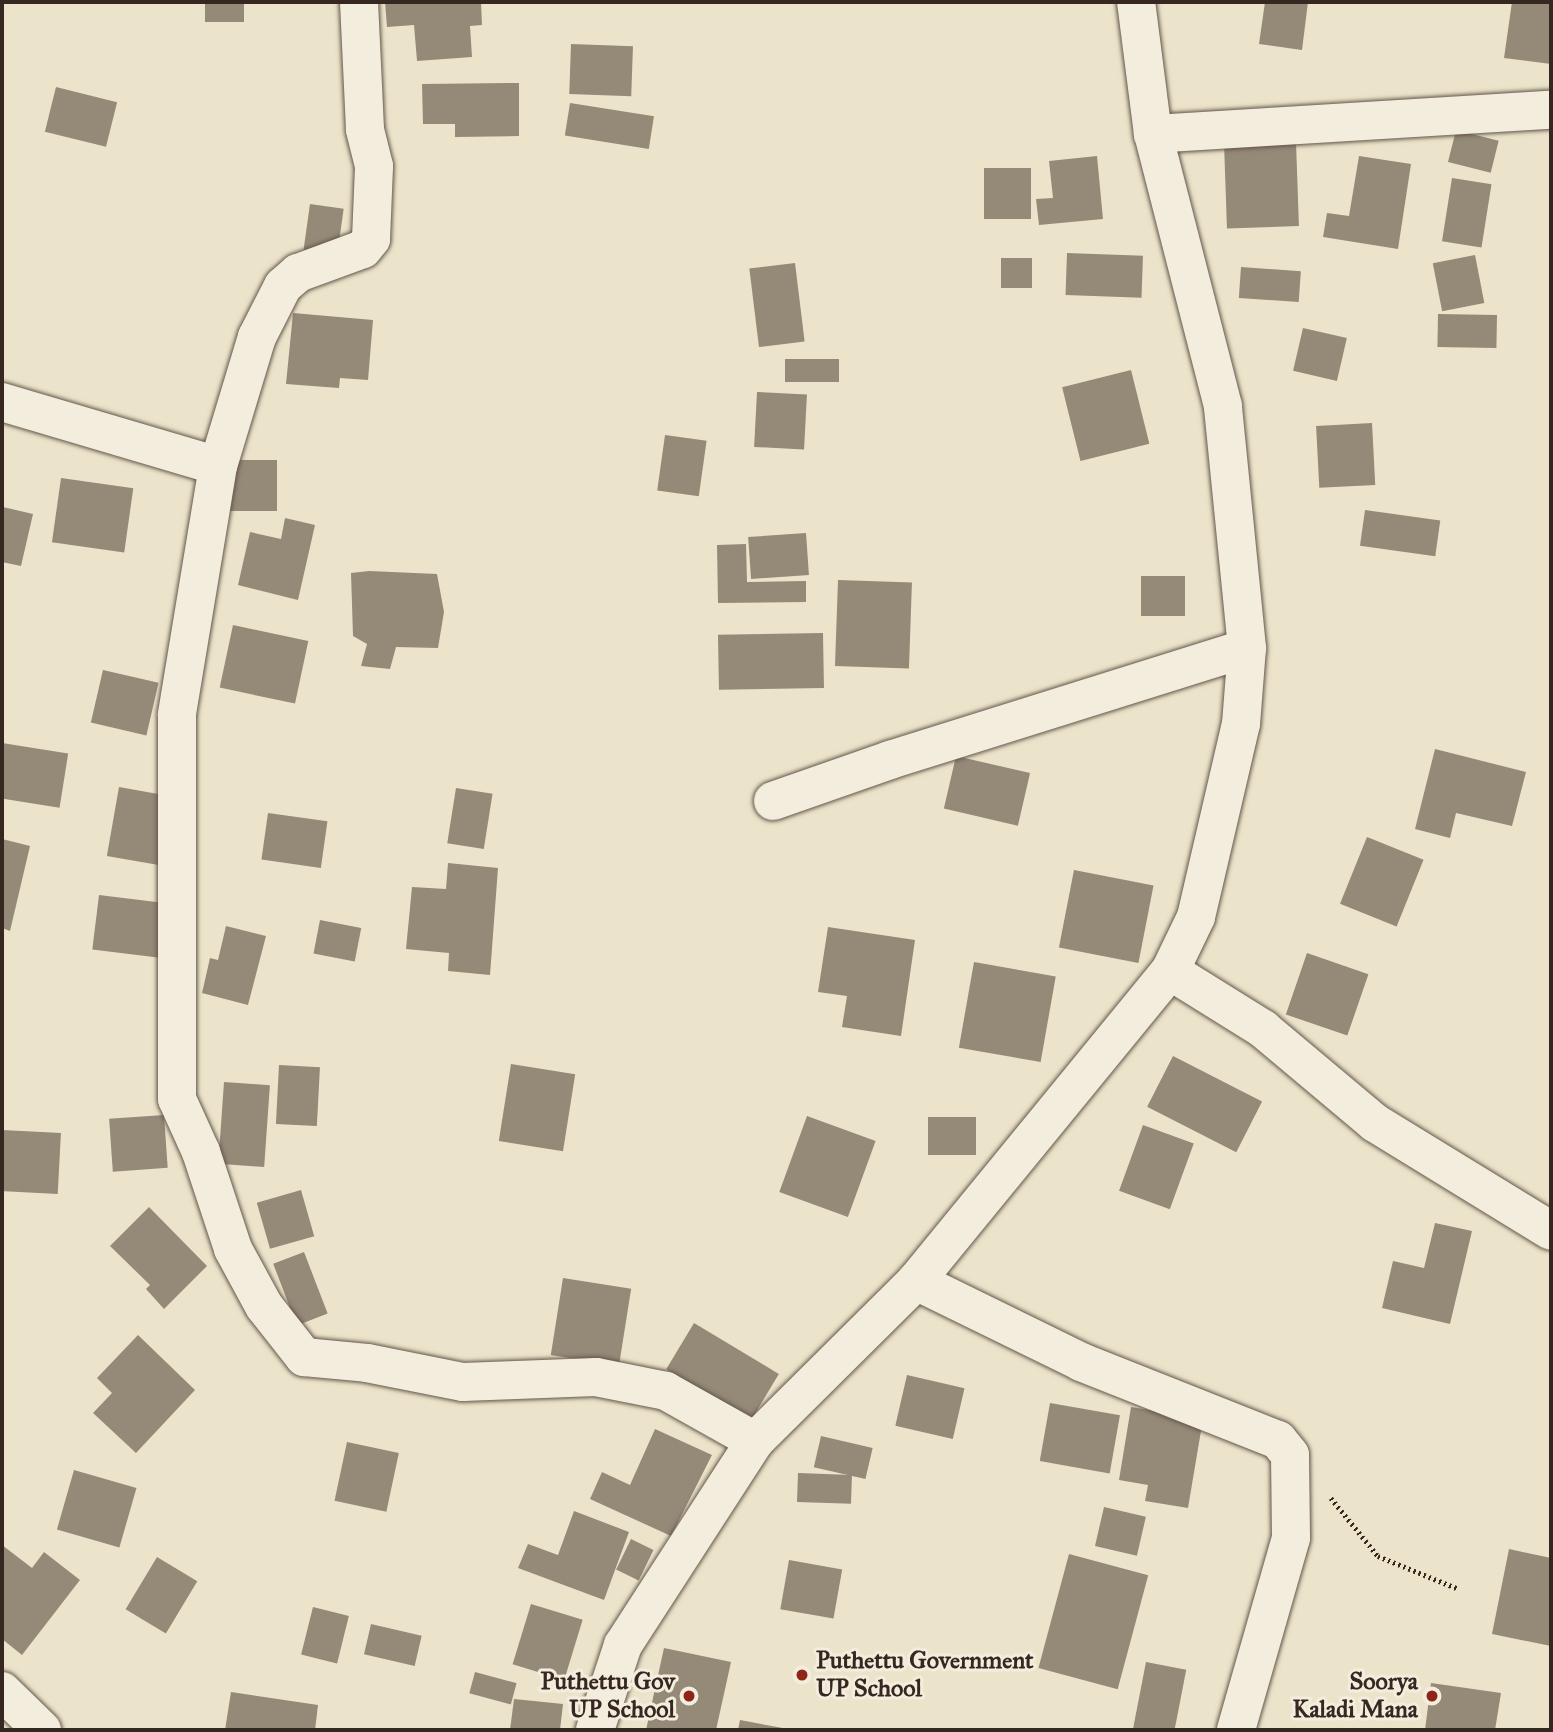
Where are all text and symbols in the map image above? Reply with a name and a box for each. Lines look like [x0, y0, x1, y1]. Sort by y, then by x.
place label: Puthettu Government UP School [816, 1647, 1034, 1703]
marker: Puthettu Government UP School [794, 1667, 810, 1683]
place label: Puthettu Gov UP School [541, 1668, 675, 1724]
place label: Soorya Kaladi Mana [1292, 1668, 1418, 1724]
marker: Puthettu Gov UP School [681, 1688, 697, 1704]
marker: Soorya Kaladi Mana [1424, 1688, 1440, 1704]

